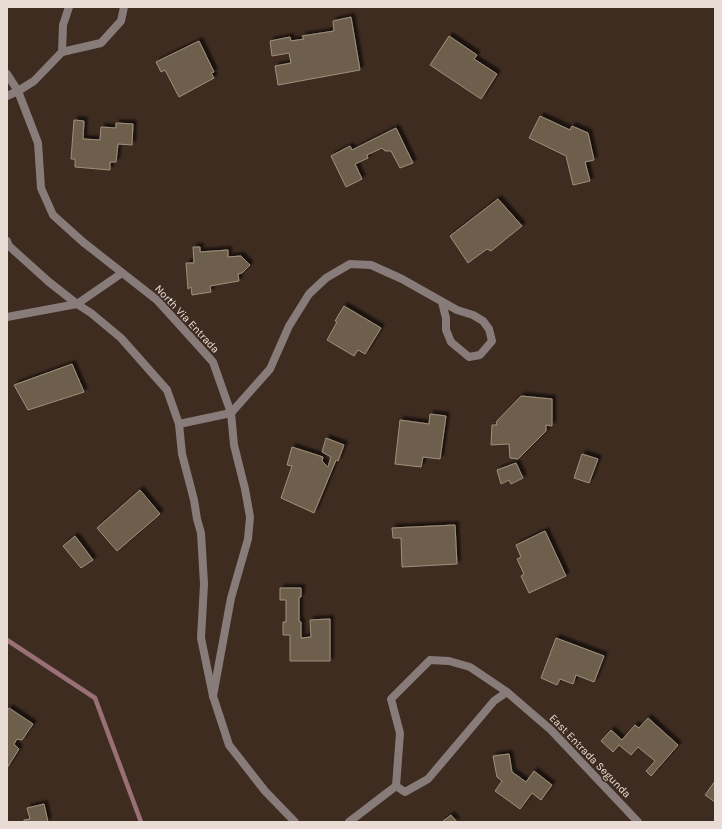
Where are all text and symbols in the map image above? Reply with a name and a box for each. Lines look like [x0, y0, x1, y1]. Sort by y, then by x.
street label: North Via Entrada [152, 282, 222, 356]
street label: East Entrada Segunda [547, 711, 633, 801]

